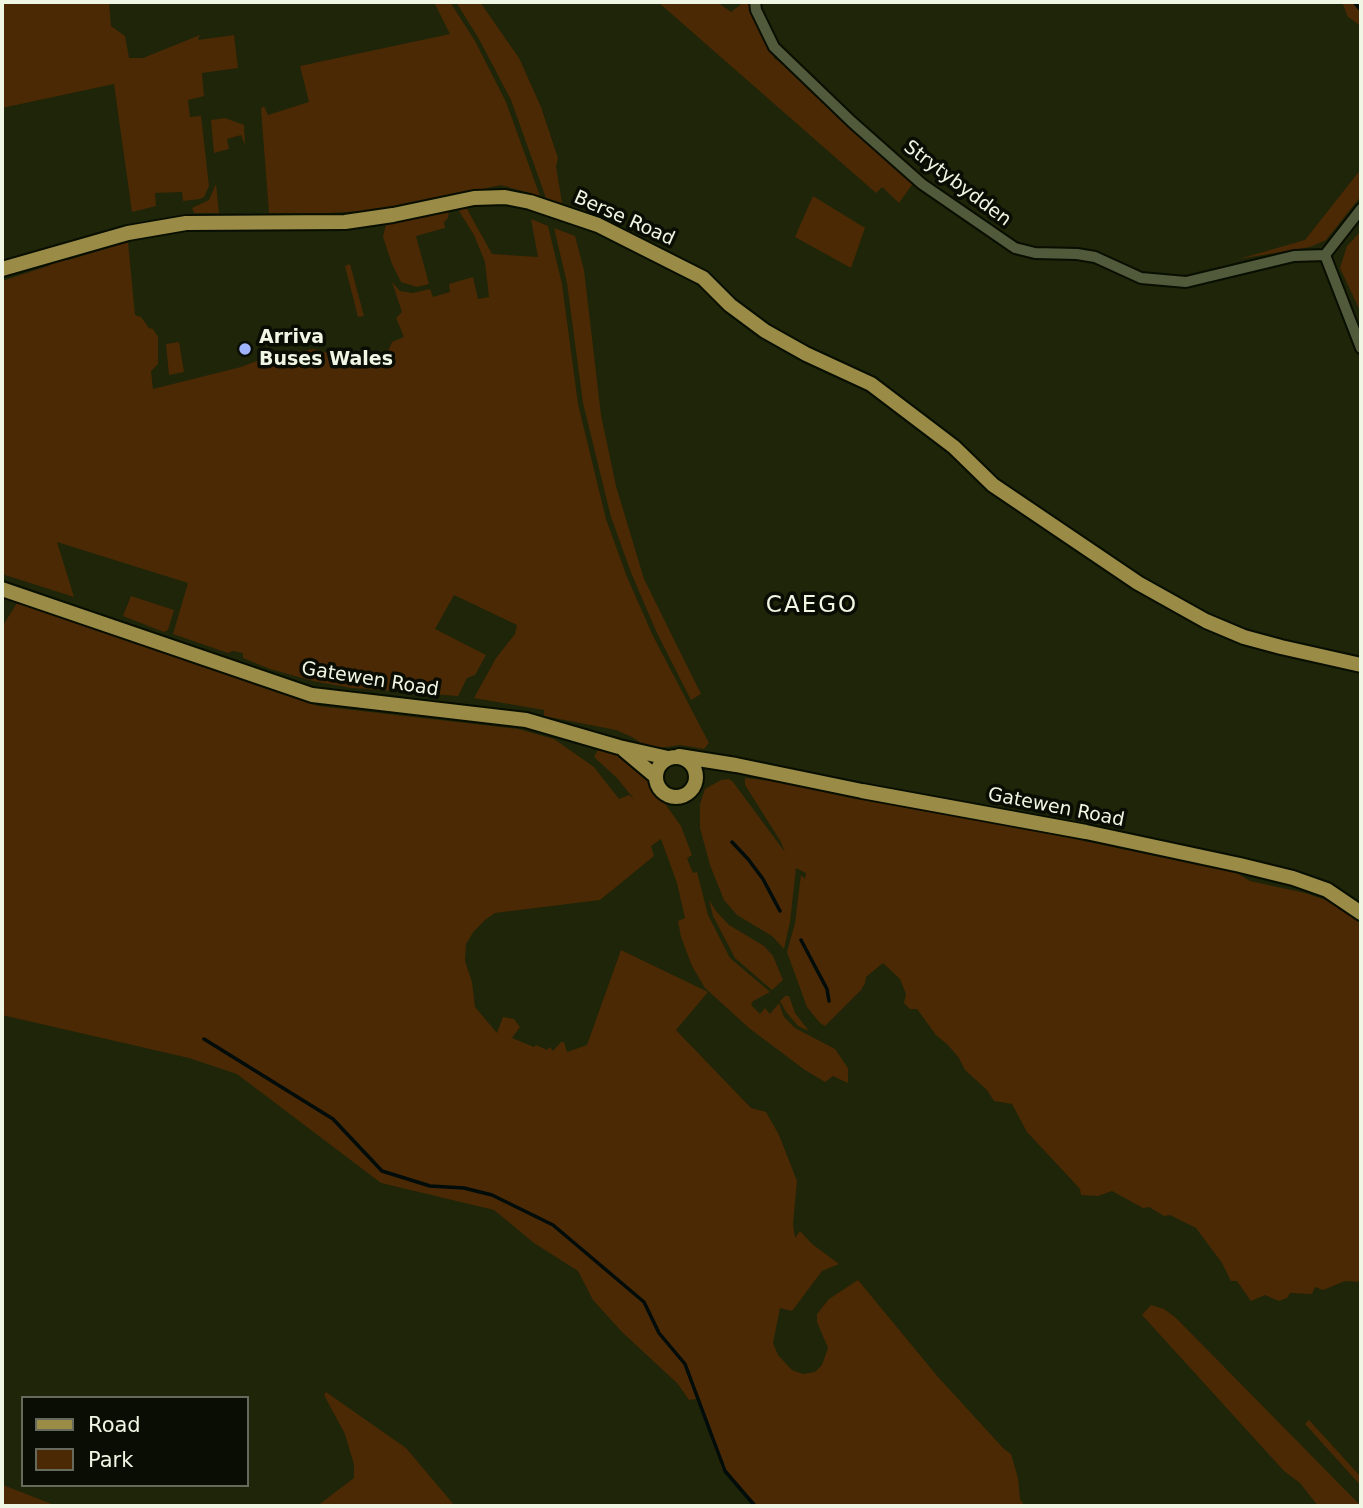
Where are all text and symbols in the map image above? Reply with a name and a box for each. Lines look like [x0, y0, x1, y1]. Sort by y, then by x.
street label: Strytybydden [899, 136, 1015, 232]
street label: Berse Road [570, 187, 678, 251]
place label: Arriva Buses Wales [259, 327, 393, 371]
marker: Arriva Buses Wales [237, 341, 253, 357]
district label: CAEGO [766, 592, 858, 620]
street label: Gatewen Road [300, 658, 440, 702]
street label: Gatewen Road [986, 784, 1126, 832]
legend [21, 1396, 248, 1487]
text: Road [88, 1413, 141, 1437]
text: Park [88, 1448, 133, 1472]

